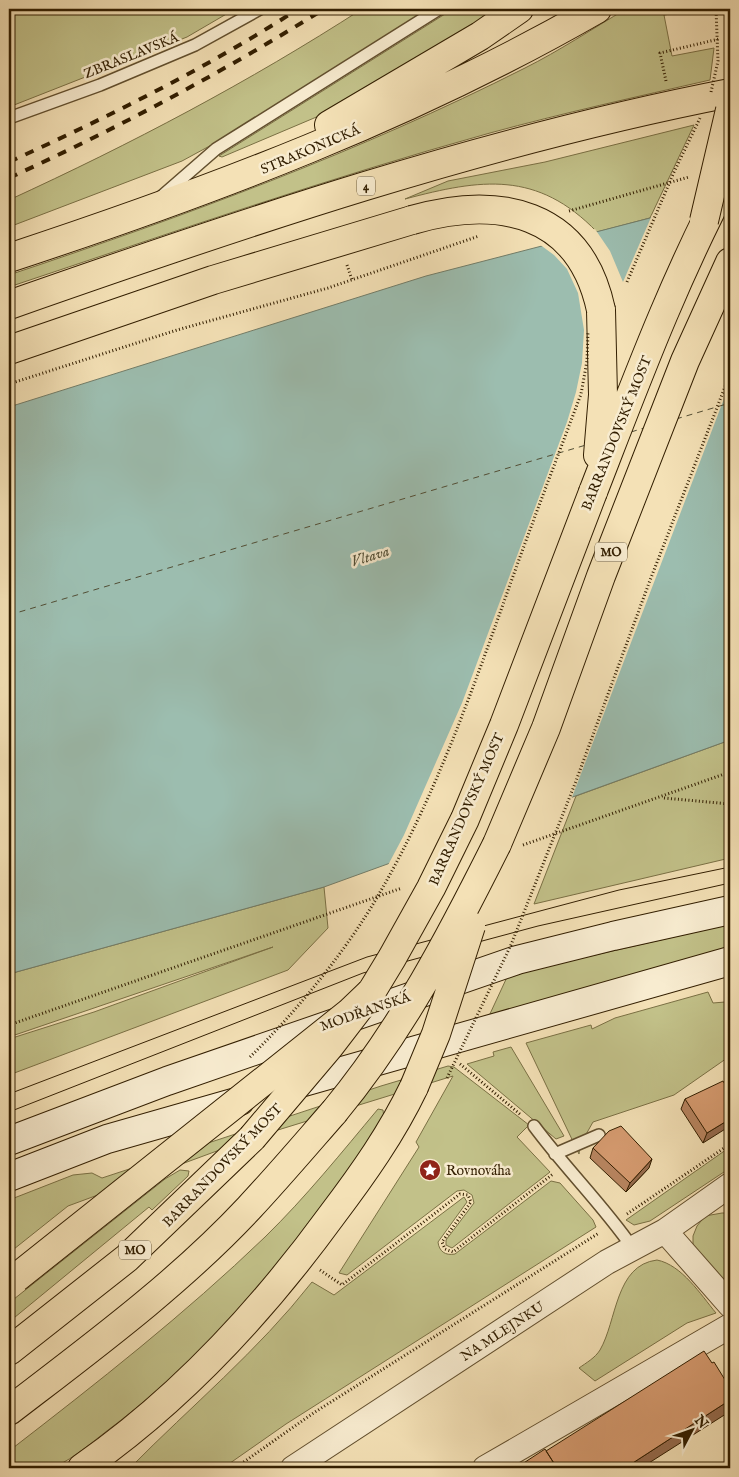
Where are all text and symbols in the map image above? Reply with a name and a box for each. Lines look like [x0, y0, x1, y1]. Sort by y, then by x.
street label: ZBRASLAVSKÁ [81, 28, 182, 83]
street label: STRAKONICKÁ [258, 120, 363, 179]
road number: 4 [357, 177, 375, 196]
street label: BARRANDOVSKÝ MOST [577, 352, 656, 513]
water label: Vltava [349, 542, 392, 571]
road number: MO [595, 542, 627, 562]
street label: BARRANDOVSKÝ MOST [424, 729, 509, 888]
street label: MODŘANSKÁ [317, 987, 413, 1036]
street label: BARRANDOVSKÝ MOST [158, 1099, 287, 1231]
place icon: Rovnováha [418, 1158, 442, 1182]
place label: Rovnováha [446, 1162, 512, 1180]
road number: MO [119, 1240, 151, 1260]
street label: NA MLEJNKU [457, 1298, 548, 1366]
north arrow [666, 1404, 716, 1454]
text: N [690, 1411, 712, 1433]

